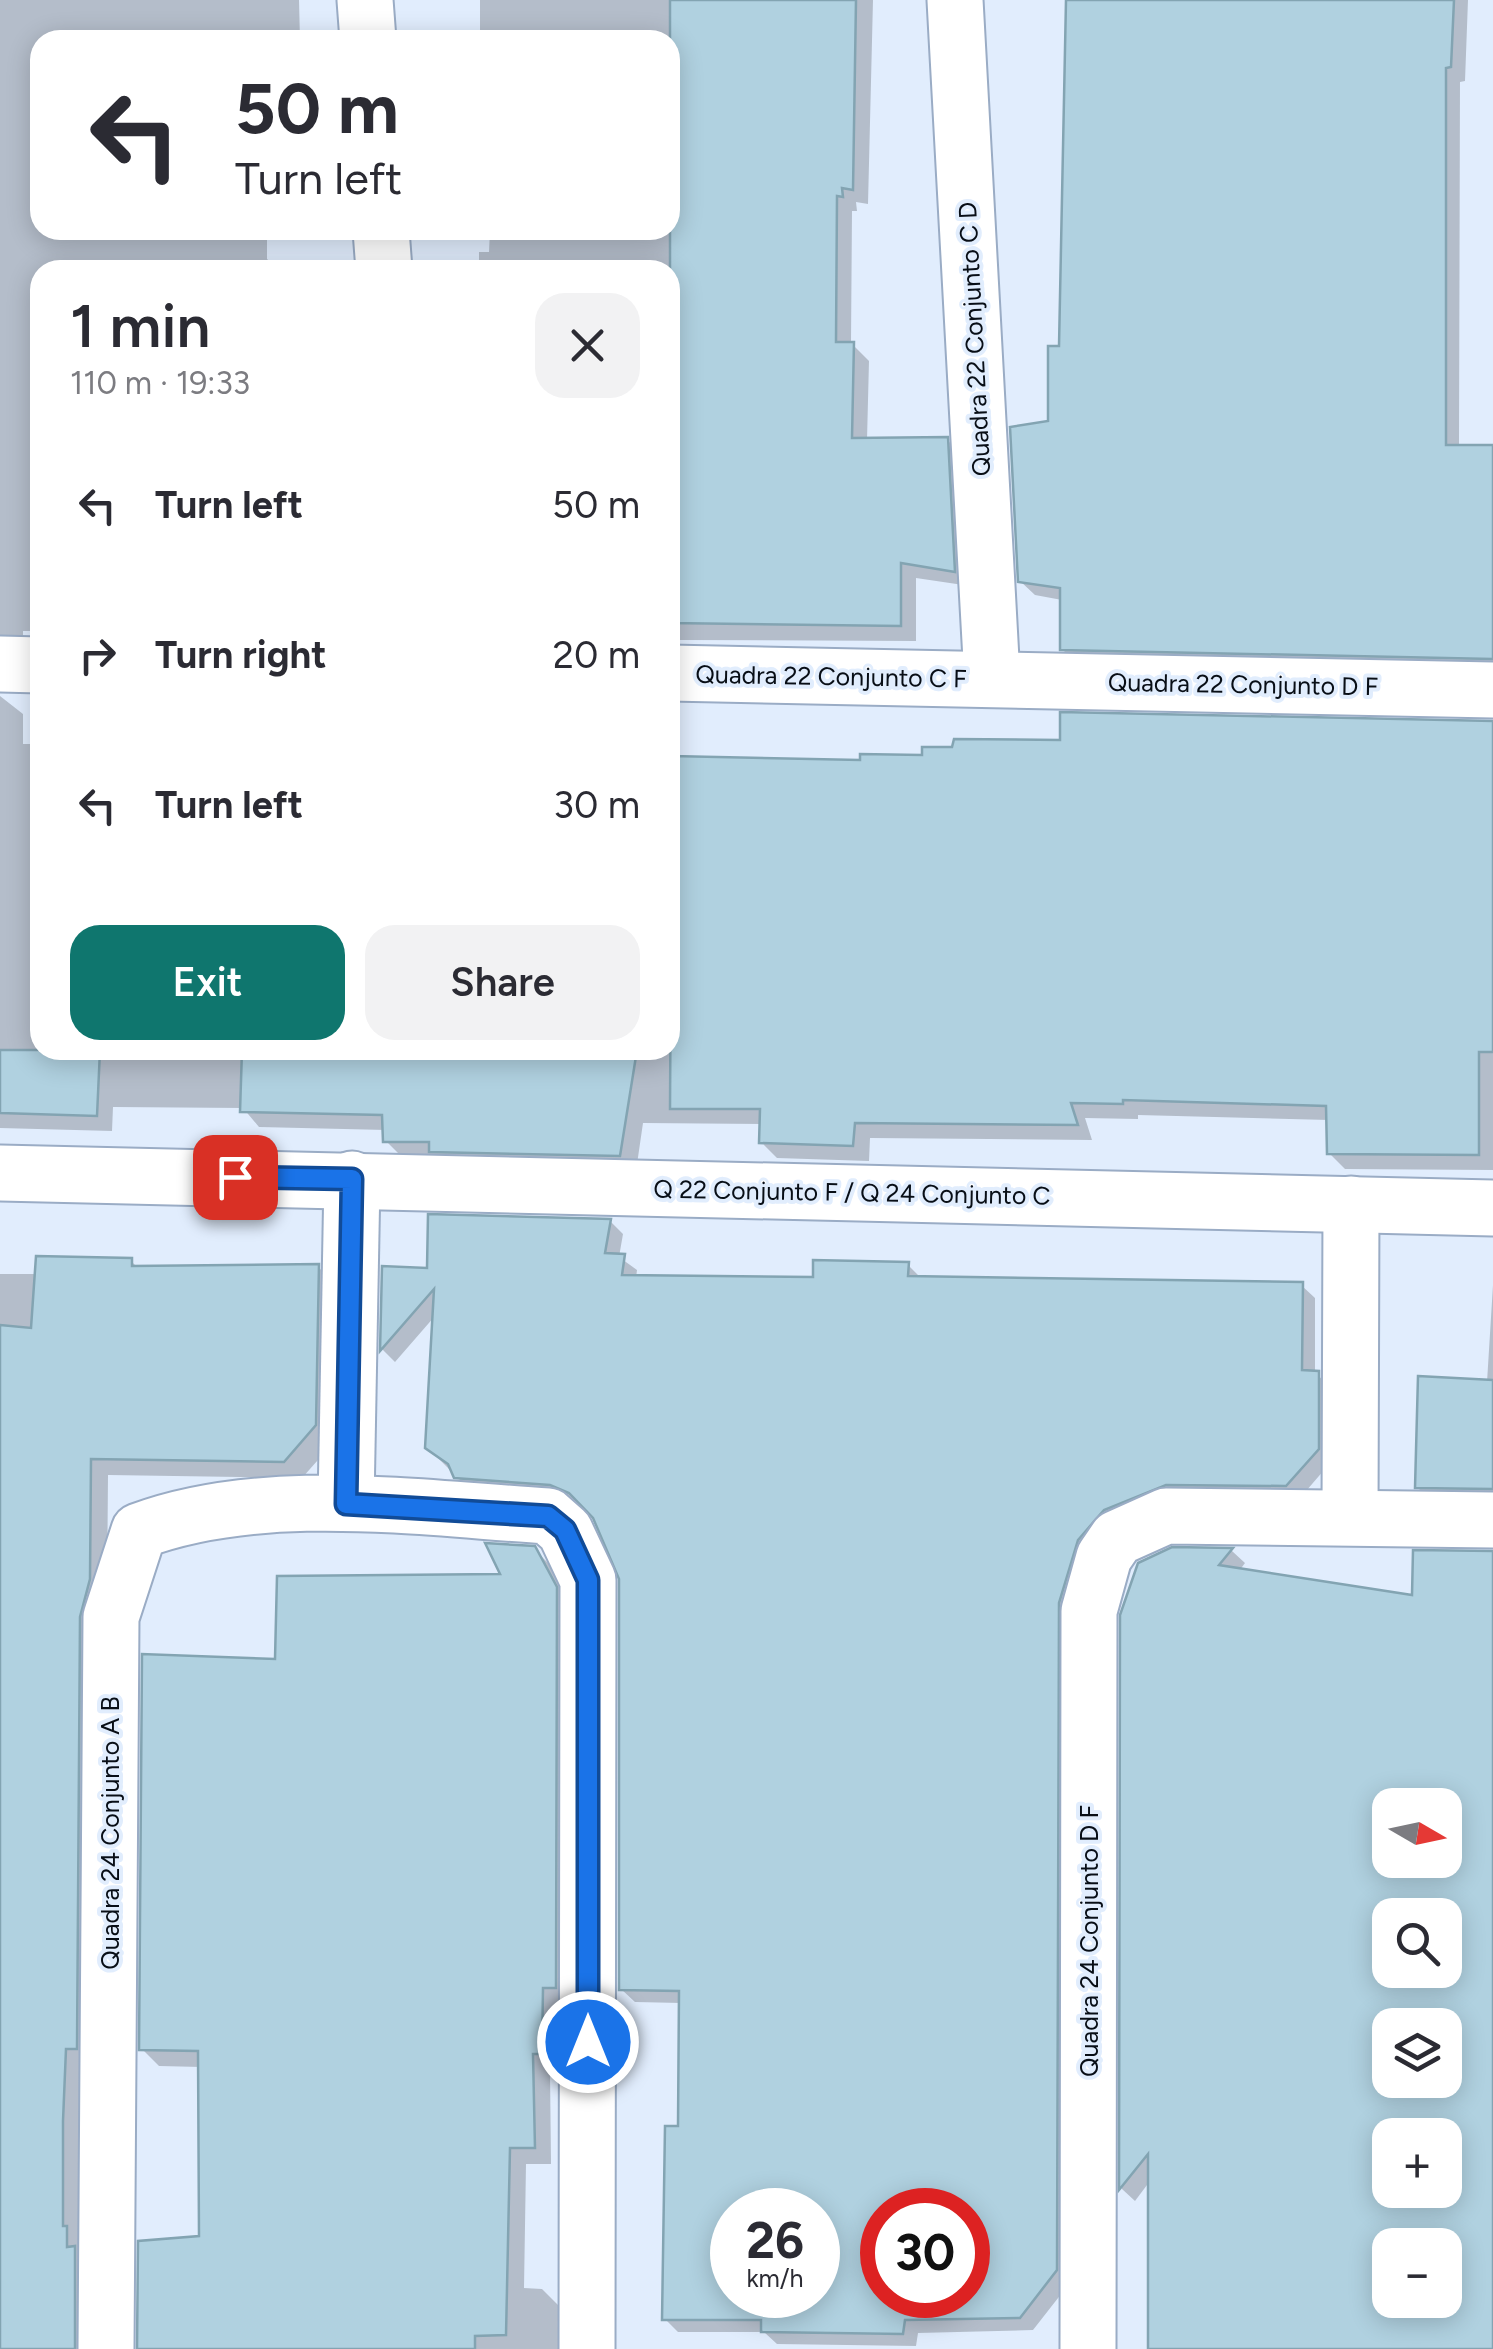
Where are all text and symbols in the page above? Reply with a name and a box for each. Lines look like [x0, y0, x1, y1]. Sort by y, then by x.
text: 50 m [235, 66, 399, 151]
icon: left [70, 70, 200, 200]
text: Turn left [235, 151, 402, 205]
street label: Quadra 22 Conjunto C D [952, 201, 996, 477]
text: 1 min [70, 290, 210, 362]
button: close [535, 293, 640, 398]
text: 110 m · 19:33 [70, 364, 250, 402]
icon: left [70, 478, 125, 533]
text: Turn left [155, 482, 303, 528]
text: 50 m [552, 482, 640, 528]
icon: right [70, 628, 125, 683]
text: Turn right [155, 632, 327, 678]
text: 20 m [553, 632, 640, 678]
street label: Quadra 22 Conjunto C F [695, 659, 967, 693]
street label: Quadra 22 Conjunto D F [1108, 667, 1378, 701]
icon: left [70, 778, 125, 833]
text: Turn left [155, 782, 303, 828]
text: 30 m [553, 782, 640, 828]
button: Exit [70, 925, 345, 1040]
button: Share [365, 925, 640, 1040]
pin [193, 1135, 278, 1220]
icon: arrive [208, 1150, 263, 1205]
street label: Q 22 Conjunto F / Q 24 Conjunto C [653, 1174, 1051, 1210]
street label: Quadra 24 Conjunto A B [95, 1696, 125, 1970]
north arrow [1372, 1788, 1462, 1878]
map controls [1372, 1788, 1462, 2318]
street label: Quadra 24 Conjunto D F [1074, 1805, 1104, 2077]
button: search [1372, 1898, 1462, 1988]
position arrow [536, 1990, 640, 2094]
button: layers [1372, 2008, 1462, 2098]
button: + [1372, 2118, 1462, 2208]
speed limit sign: 30 [860, 2188, 990, 2318]
text: 26 [746, 2210, 804, 2271]
button: − [1372, 2228, 1462, 2318]
text: km/h [746, 2263, 804, 2293]

